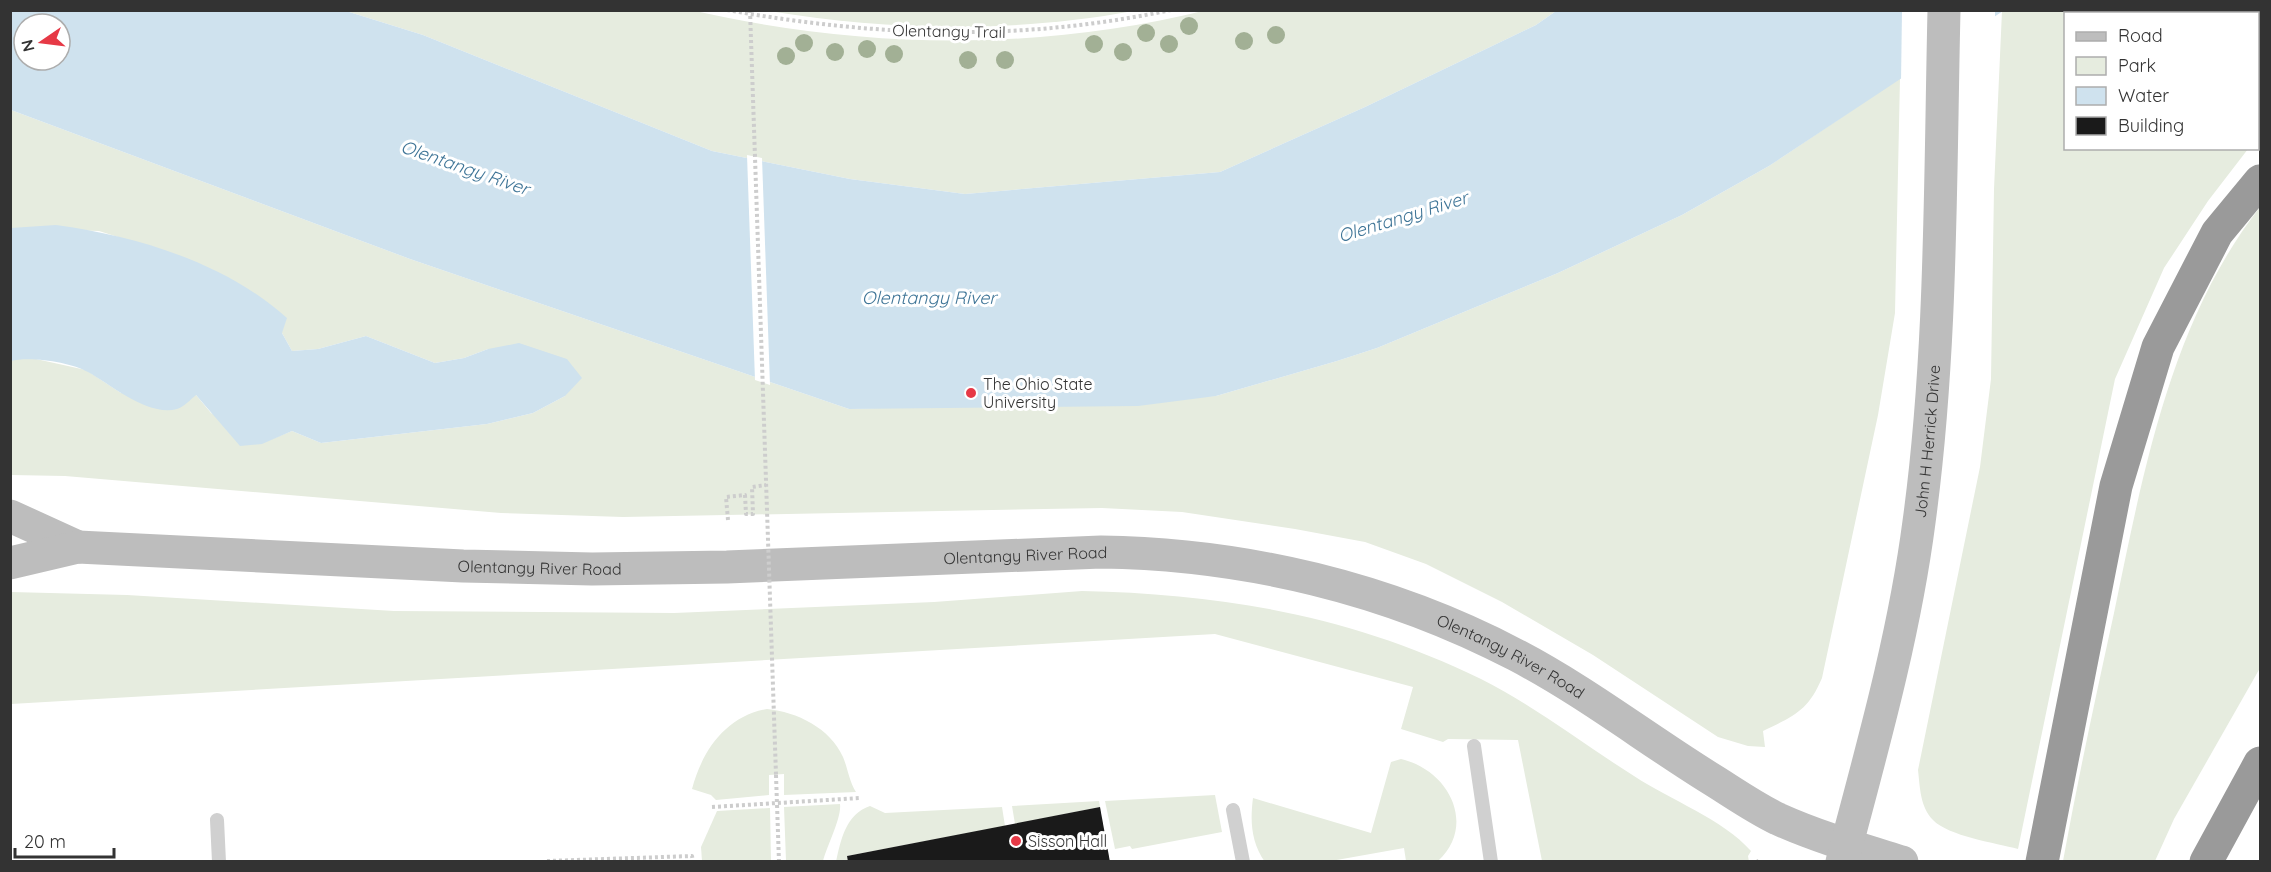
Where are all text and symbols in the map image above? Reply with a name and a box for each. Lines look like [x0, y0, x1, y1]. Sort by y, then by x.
north arrow [12, 12, 72, 72]
legend [2064, 12, 2259, 150]
street label: Olentangy Trail [892, 20, 1006, 42]
text: Road [2118, 24, 2163, 47]
text: N [16, 38, 39, 54]
text: Park [2118, 54, 2156, 77]
text: Water [2118, 84, 2169, 107]
text: Building [2118, 114, 2184, 137]
water label: Olentangy River [398, 135, 534, 201]
water label: Olentangy River [1335, 185, 1473, 247]
water label: Olentangy River [862, 286, 998, 309]
street label: John H Herrick Drive [1910, 364, 1944, 519]
place label: The Ohio State University [983, 374, 1092, 412]
marker: The Ohio State University [964, 386, 978, 400]
street label: Olentangy River Road [943, 542, 1107, 568]
street label: Olentangy River Road [458, 556, 622, 579]
street label: Olentangy River Road [1434, 610, 1588, 703]
scale bar [15, 821, 114, 859]
text: 20 m [24, 830, 66, 853]
place label: Sisson Hall [1028, 831, 1107, 851]
marker: Sisson Hall [1009, 834, 1023, 848]

